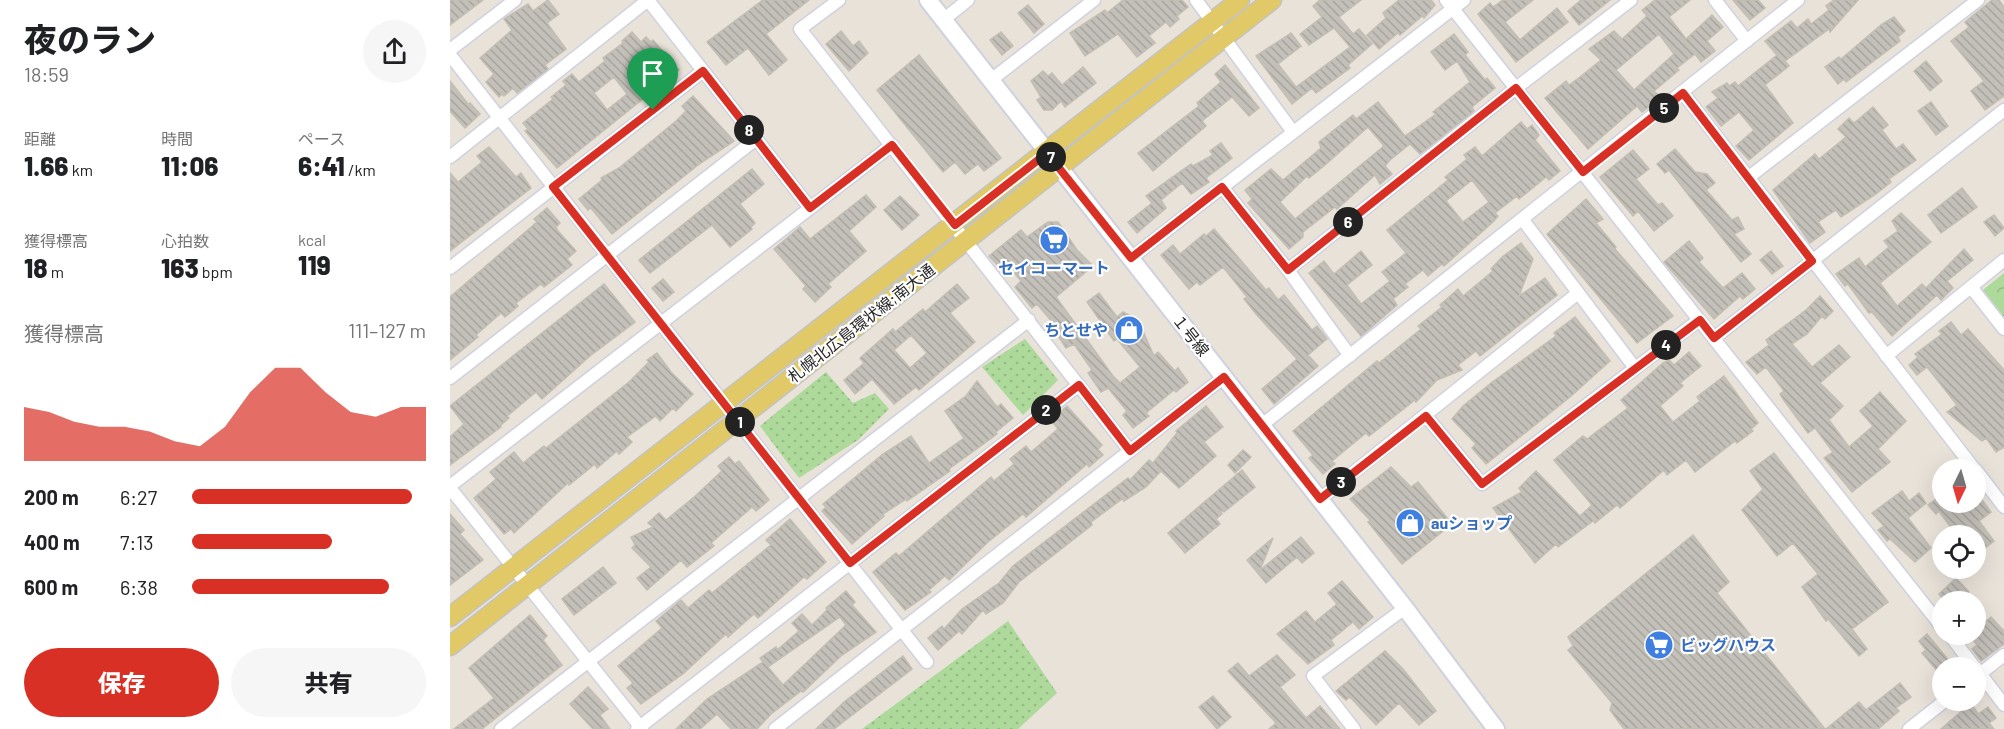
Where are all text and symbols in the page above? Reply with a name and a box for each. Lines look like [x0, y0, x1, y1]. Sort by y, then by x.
text: 夜のラン [24, 19, 156, 59]
button: share [363, 20, 426, 83]
pin [627, 48, 678, 110]
icon: arrive [636, 57, 669, 90]
text: 18:59 [24, 62, 69, 86]
pin: 5 [1649, 93, 1679, 123]
text: 5 [1660, 98, 1668, 117]
pin: 8 [734, 115, 764, 145]
text: 8 [745, 120, 753, 139]
text: 距離 [24, 129, 56, 148]
text: 時間 [161, 129, 193, 148]
text: ペース [298, 129, 345, 148]
pin: 7 [1036, 142, 1066, 172]
text: 7 [1047, 147, 1055, 166]
text: 1.66 [24, 150, 69, 181]
text: 11:06 [161, 150, 218, 181]
text: 6:41 [298, 150, 345, 181]
text: km [69, 160, 93, 179]
text: /km [345, 160, 376, 179]
pin: 6 [1333, 207, 1363, 237]
text: 6 [1344, 212, 1352, 231]
supermarket icon: セイコーマート [1038, 224, 1070, 256]
text: kcal [298, 230, 326, 249]
text: 獲得標高 [24, 231, 88, 250]
text: 心拍数 [161, 231, 209, 250]
text: 119 [298, 249, 331, 280]
text: 18 [24, 252, 48, 283]
text: 163 [161, 252, 199, 283]
place label: セイコーマート [998, 258, 1110, 277]
street label: 札幌北広島環状線;南大通 [784, 259, 938, 386]
text: m [48, 262, 64, 281]
text: bpm [199, 262, 233, 281]
street label: １号線 [1169, 310, 1214, 359]
shop icon: ちとせや [1113, 314, 1145, 346]
text: 111–127 m [348, 318, 426, 342]
place label: ちとせや [1044, 320, 1108, 339]
text: 獲得標高 [24, 321, 104, 345]
pin: 4 [1651, 330, 1681, 360]
text: 4 [1661, 335, 1671, 354]
pin: 2 [1031, 395, 1061, 425]
text: 2 [1042, 400, 1050, 419]
pin: 1 [725, 407, 755, 437]
text: 1 [737, 412, 743, 431]
north arrow [1932, 459, 1986, 513]
map controls [1932, 459, 1986, 711]
pin: 3 [1326, 467, 1356, 497]
text: 3 [1337, 472, 1345, 491]
text: 200 m [24, 485, 79, 509]
text: 6:27 [120, 485, 157, 509]
shop icon: auショップ [1394, 507, 1426, 539]
place label: auショップ [1431, 513, 1512, 532]
button: locate [1932, 525, 1986, 579]
text: 400 m [24, 530, 80, 554]
text: 7:13 [120, 530, 154, 554]
text: 600 m [24, 575, 78, 599]
text: 6:38 [120, 575, 158, 599]
button: + [1932, 591, 1986, 645]
supermarket icon: ビッグハウス [1643, 629, 1675, 661]
place label: ビッグハウス [1680, 635, 1776, 654]
button: 保存 [24, 648, 219, 717]
button: 共有 [231, 648, 426, 717]
button: − [1932, 657, 1986, 711]

